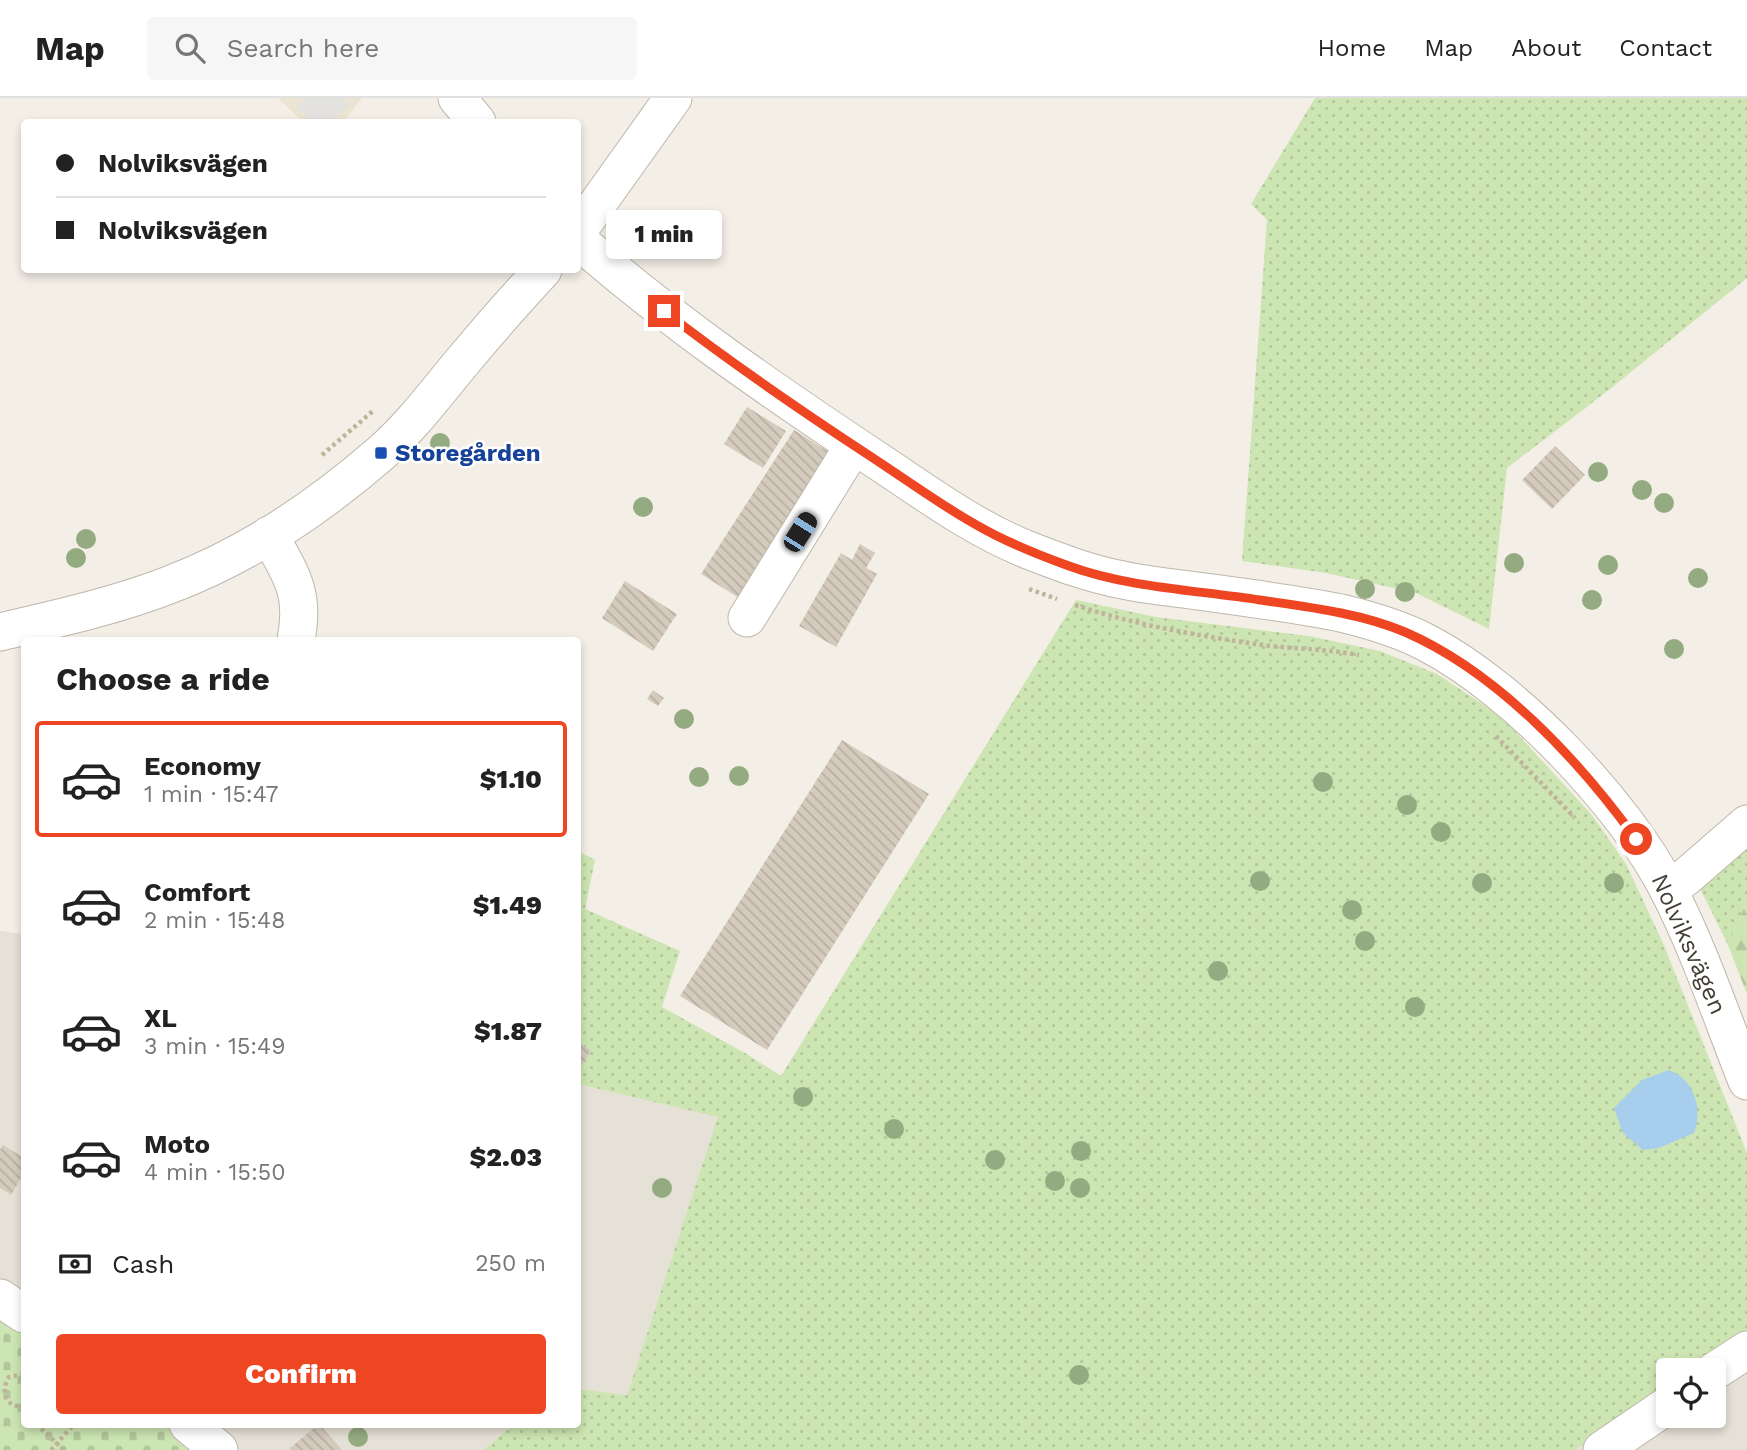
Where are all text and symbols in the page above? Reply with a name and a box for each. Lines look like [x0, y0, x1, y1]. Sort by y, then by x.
search box [147, 17, 637, 80]
text: Map [35, 29, 105, 68]
icon: search [171, 29, 209, 67]
text: Search here [227, 33, 379, 63]
text: Home [1318, 34, 1386, 62]
text: Map [1424, 34, 1473, 62]
text: About [1511, 34, 1581, 62]
text: Contact [1619, 34, 1712, 62]
text: Nolviksvägen [98, 148, 268, 178]
callout: 1 min [606, 209, 722, 258]
text: Nolviksvägen [98, 215, 268, 245]
text: 1 min [634, 221, 694, 248]
route end [648, 295, 680, 327]
place label: Storegården [395, 439, 541, 467]
marker: Storegården [373, 445, 389, 461]
car [780, 509, 821, 555]
text: Choose a ride [56, 660, 270, 698]
icon: car [60, 748, 123, 811]
text: Economy [144, 751, 261, 781]
text: $1.10 [480, 764, 542, 794]
text: 1 min · 15:47 [144, 781, 278, 808]
route start [1620, 823, 1652, 855]
street label: Nolviksvägen [1646, 870, 1732, 1018]
icon: car [60, 874, 123, 937]
text: Comfort [144, 877, 250, 907]
text: $1.49 [473, 890, 542, 920]
text: 2 min · 15:48 [144, 907, 285, 934]
icon: car [60, 1000, 123, 1063]
text: XL [144, 1003, 177, 1033]
text: $1.87 [474, 1016, 542, 1046]
text: 3 min · 15:49 [144, 1033, 285, 1060]
icon: car [60, 1126, 123, 1189]
text: Moto [144, 1129, 210, 1159]
text: $2.03 [470, 1142, 542, 1172]
text: 4 min · 15:50 [144, 1159, 285, 1186]
icon: cash [56, 1245, 94, 1283]
text: Cash [112, 1249, 174, 1279]
text: 250 m [475, 1250, 546, 1277]
button: Confirm [56, 1334, 546, 1414]
map controls [1656, 1358, 1726, 1428]
button: locate [1656, 1358, 1726, 1428]

